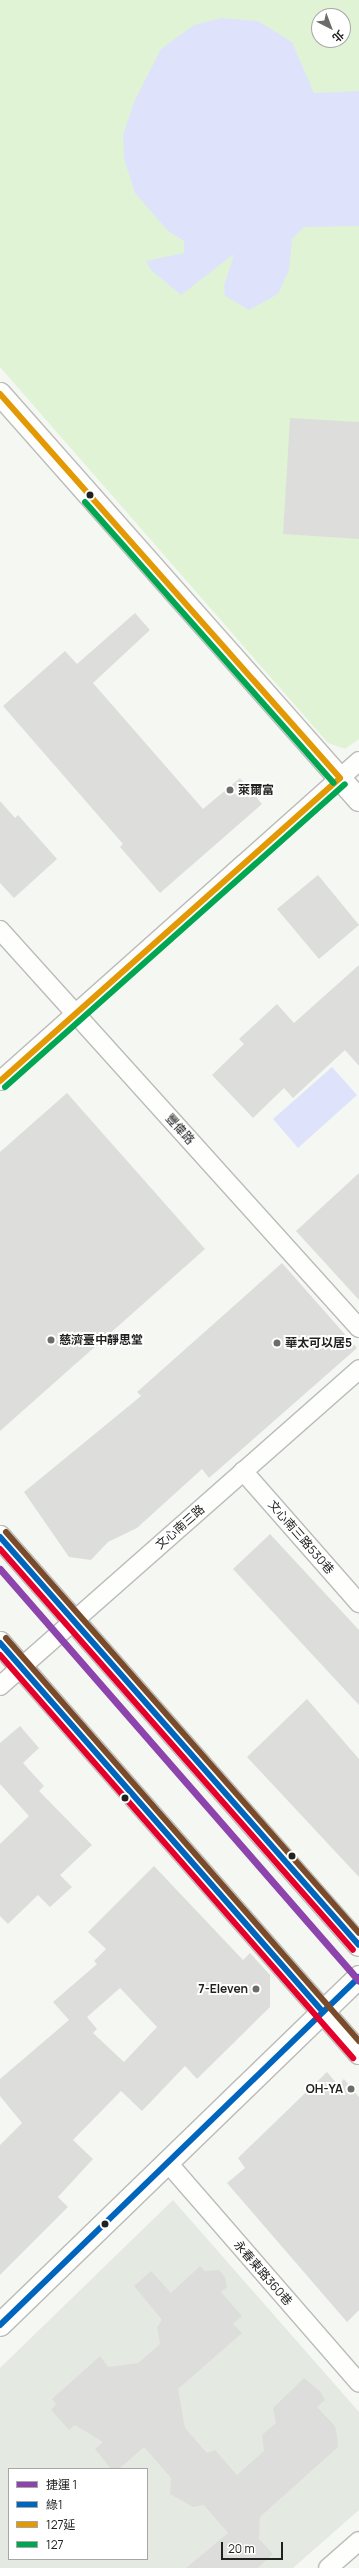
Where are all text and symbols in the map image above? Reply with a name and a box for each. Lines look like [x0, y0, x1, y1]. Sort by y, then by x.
north arrow [311, 8, 351, 48]
text: 北 [330, 27, 348, 46]
unlabelled marker [85, 490, 95, 500]
place label: 萊爾富 [238, 783, 274, 797]
marker: 萊爾富 [225, 785, 235, 795]
street label: 豐偉路 [163, 1111, 197, 1147]
place label: 慈濟臺中靜思堂 [59, 1333, 143, 1347]
marker: 慈濟臺中靜思堂 [46, 1335, 56, 1345]
place label: 華太可以居5 [285, 1336, 352, 1350]
marker: 華太可以居5 [272, 1338, 282, 1348]
street label: 文心南三路530巷 [265, 1497, 337, 1577]
street label: 文心南三路 [153, 1502, 207, 1552]
unlabelled marker [120, 1793, 130, 1803]
unlabelled marker [287, 1851, 297, 1861]
place label: 7-Eleven [198, 1982, 248, 1996]
marker: 7-Eleven [251, 1984, 261, 1994]
place label: OH-YA [306, 2082, 343, 2096]
marker: OH-YA [346, 2084, 356, 2094]
unlabelled marker [100, 2219, 110, 2229]
street label: 永春東路360巷 [231, 2238, 295, 2308]
legend [8, 2468, 148, 2560]
text: 捷運 1 [46, 2476, 77, 2493]
text: 綠1 [46, 2496, 63, 2513]
text: 127延 [46, 2516, 76, 2533]
scale bar [223, 2534, 285, 2560]
text: 127 [46, 2536, 64, 2553]
text: 20 m [228, 2540, 255, 2557]

